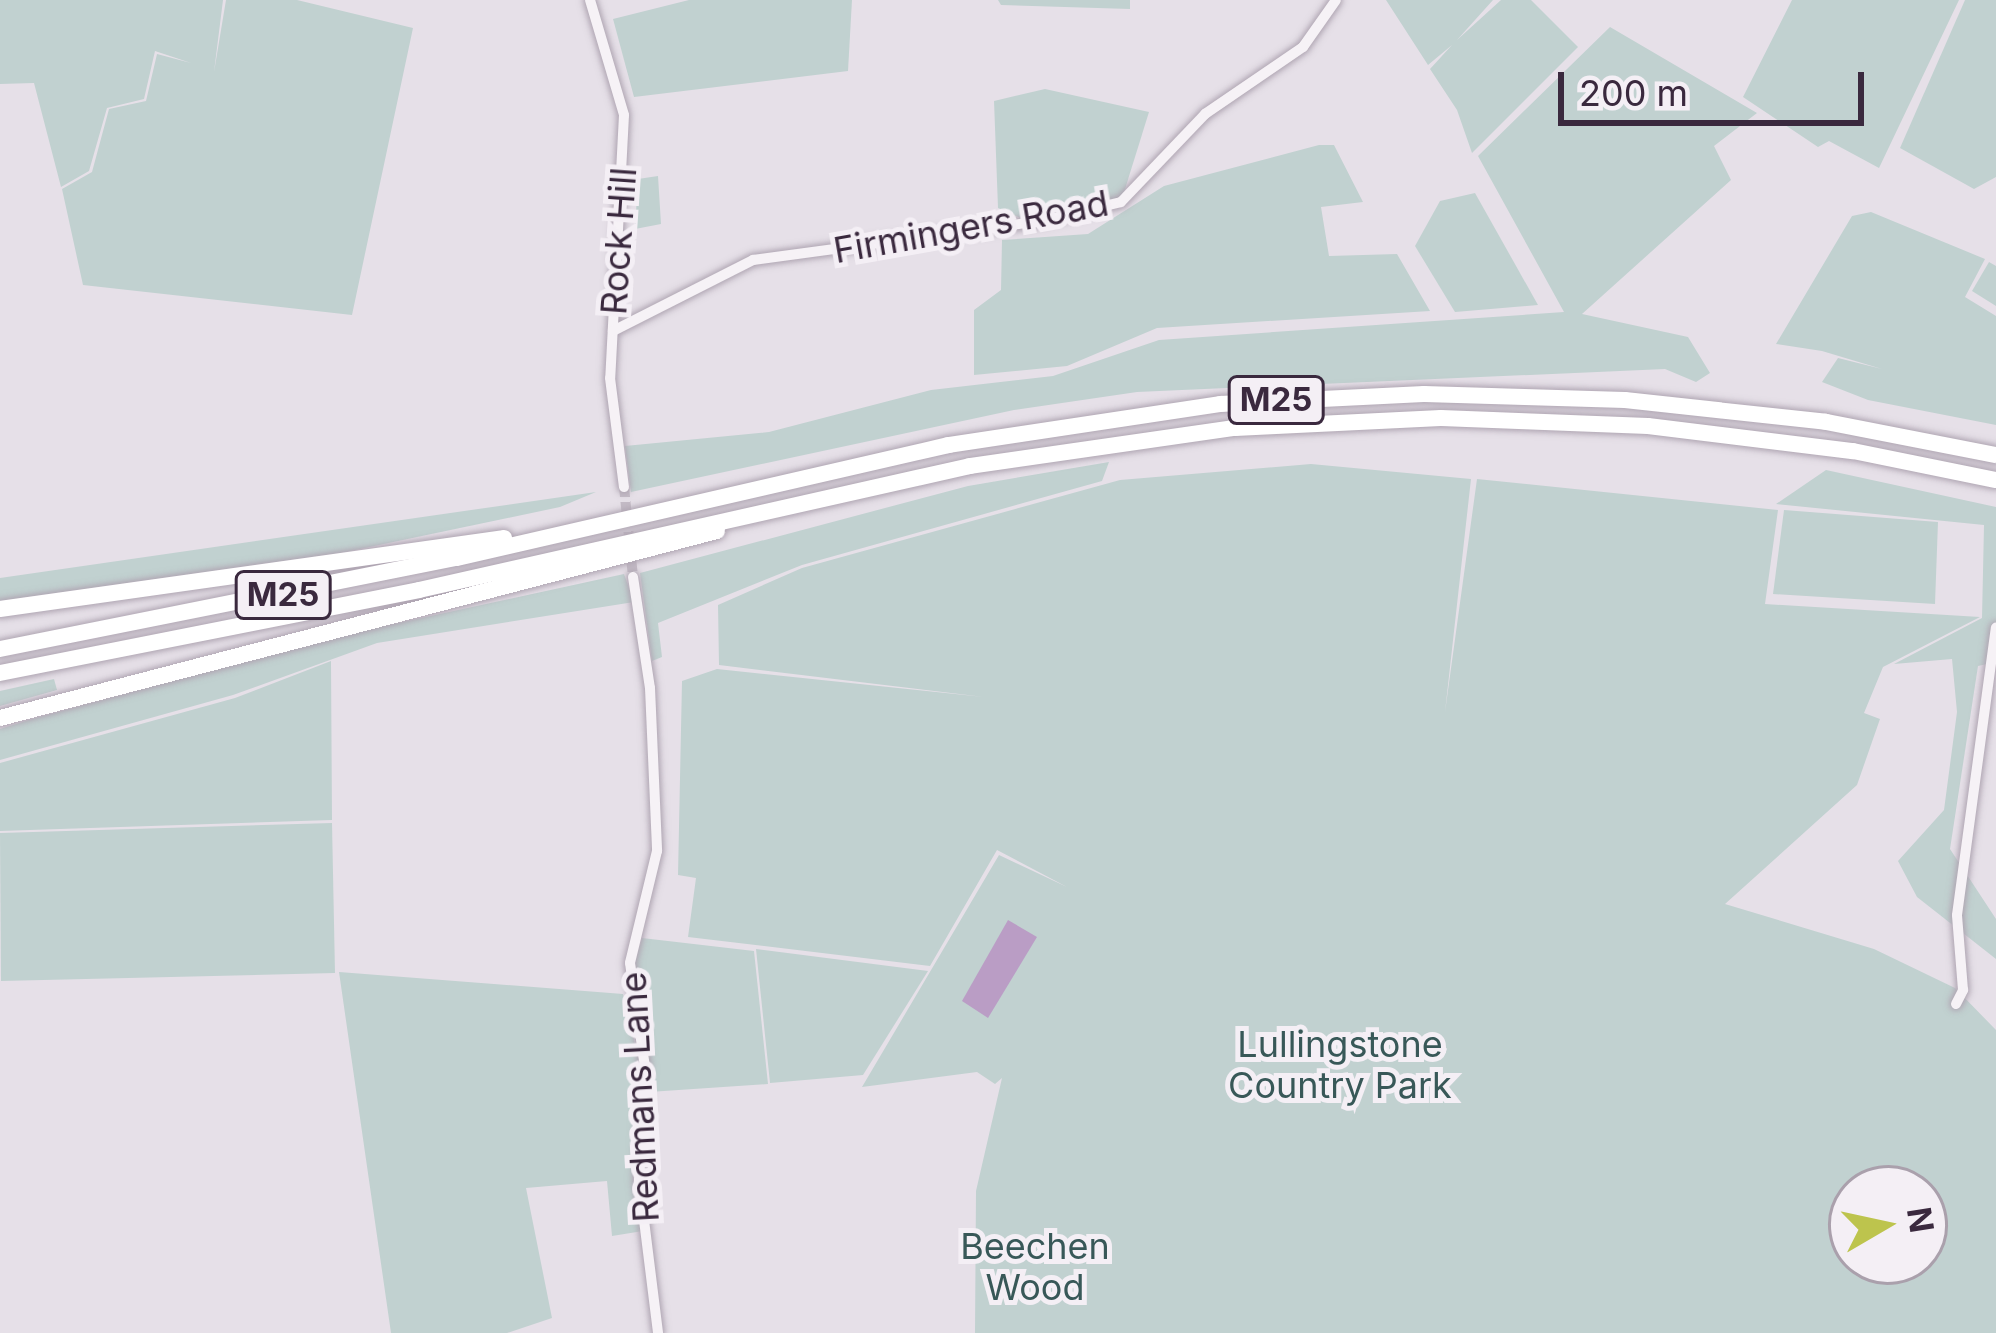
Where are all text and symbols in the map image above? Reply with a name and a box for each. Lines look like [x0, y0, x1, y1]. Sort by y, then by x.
scale bar [1564, 48, 1870, 122]
text: 200 m [1579, 71, 1688, 115]
street label: Rock Hill [592, 166, 646, 316]
street label: Firmingers Road [830, 182, 1112, 272]
road number: M25 [1225, 373, 1327, 427]
road number: M25 [232, 568, 334, 622]
street label: Redmans Lane [612, 971, 668, 1223]
park label: Lullingstone Country Park [1228, 1022, 1452, 1107]
north arrow [1828, 1165, 1948, 1285]
text: N [1899, 1204, 1942, 1235]
park label: Beechen Wood [960, 1224, 1110, 1309]

